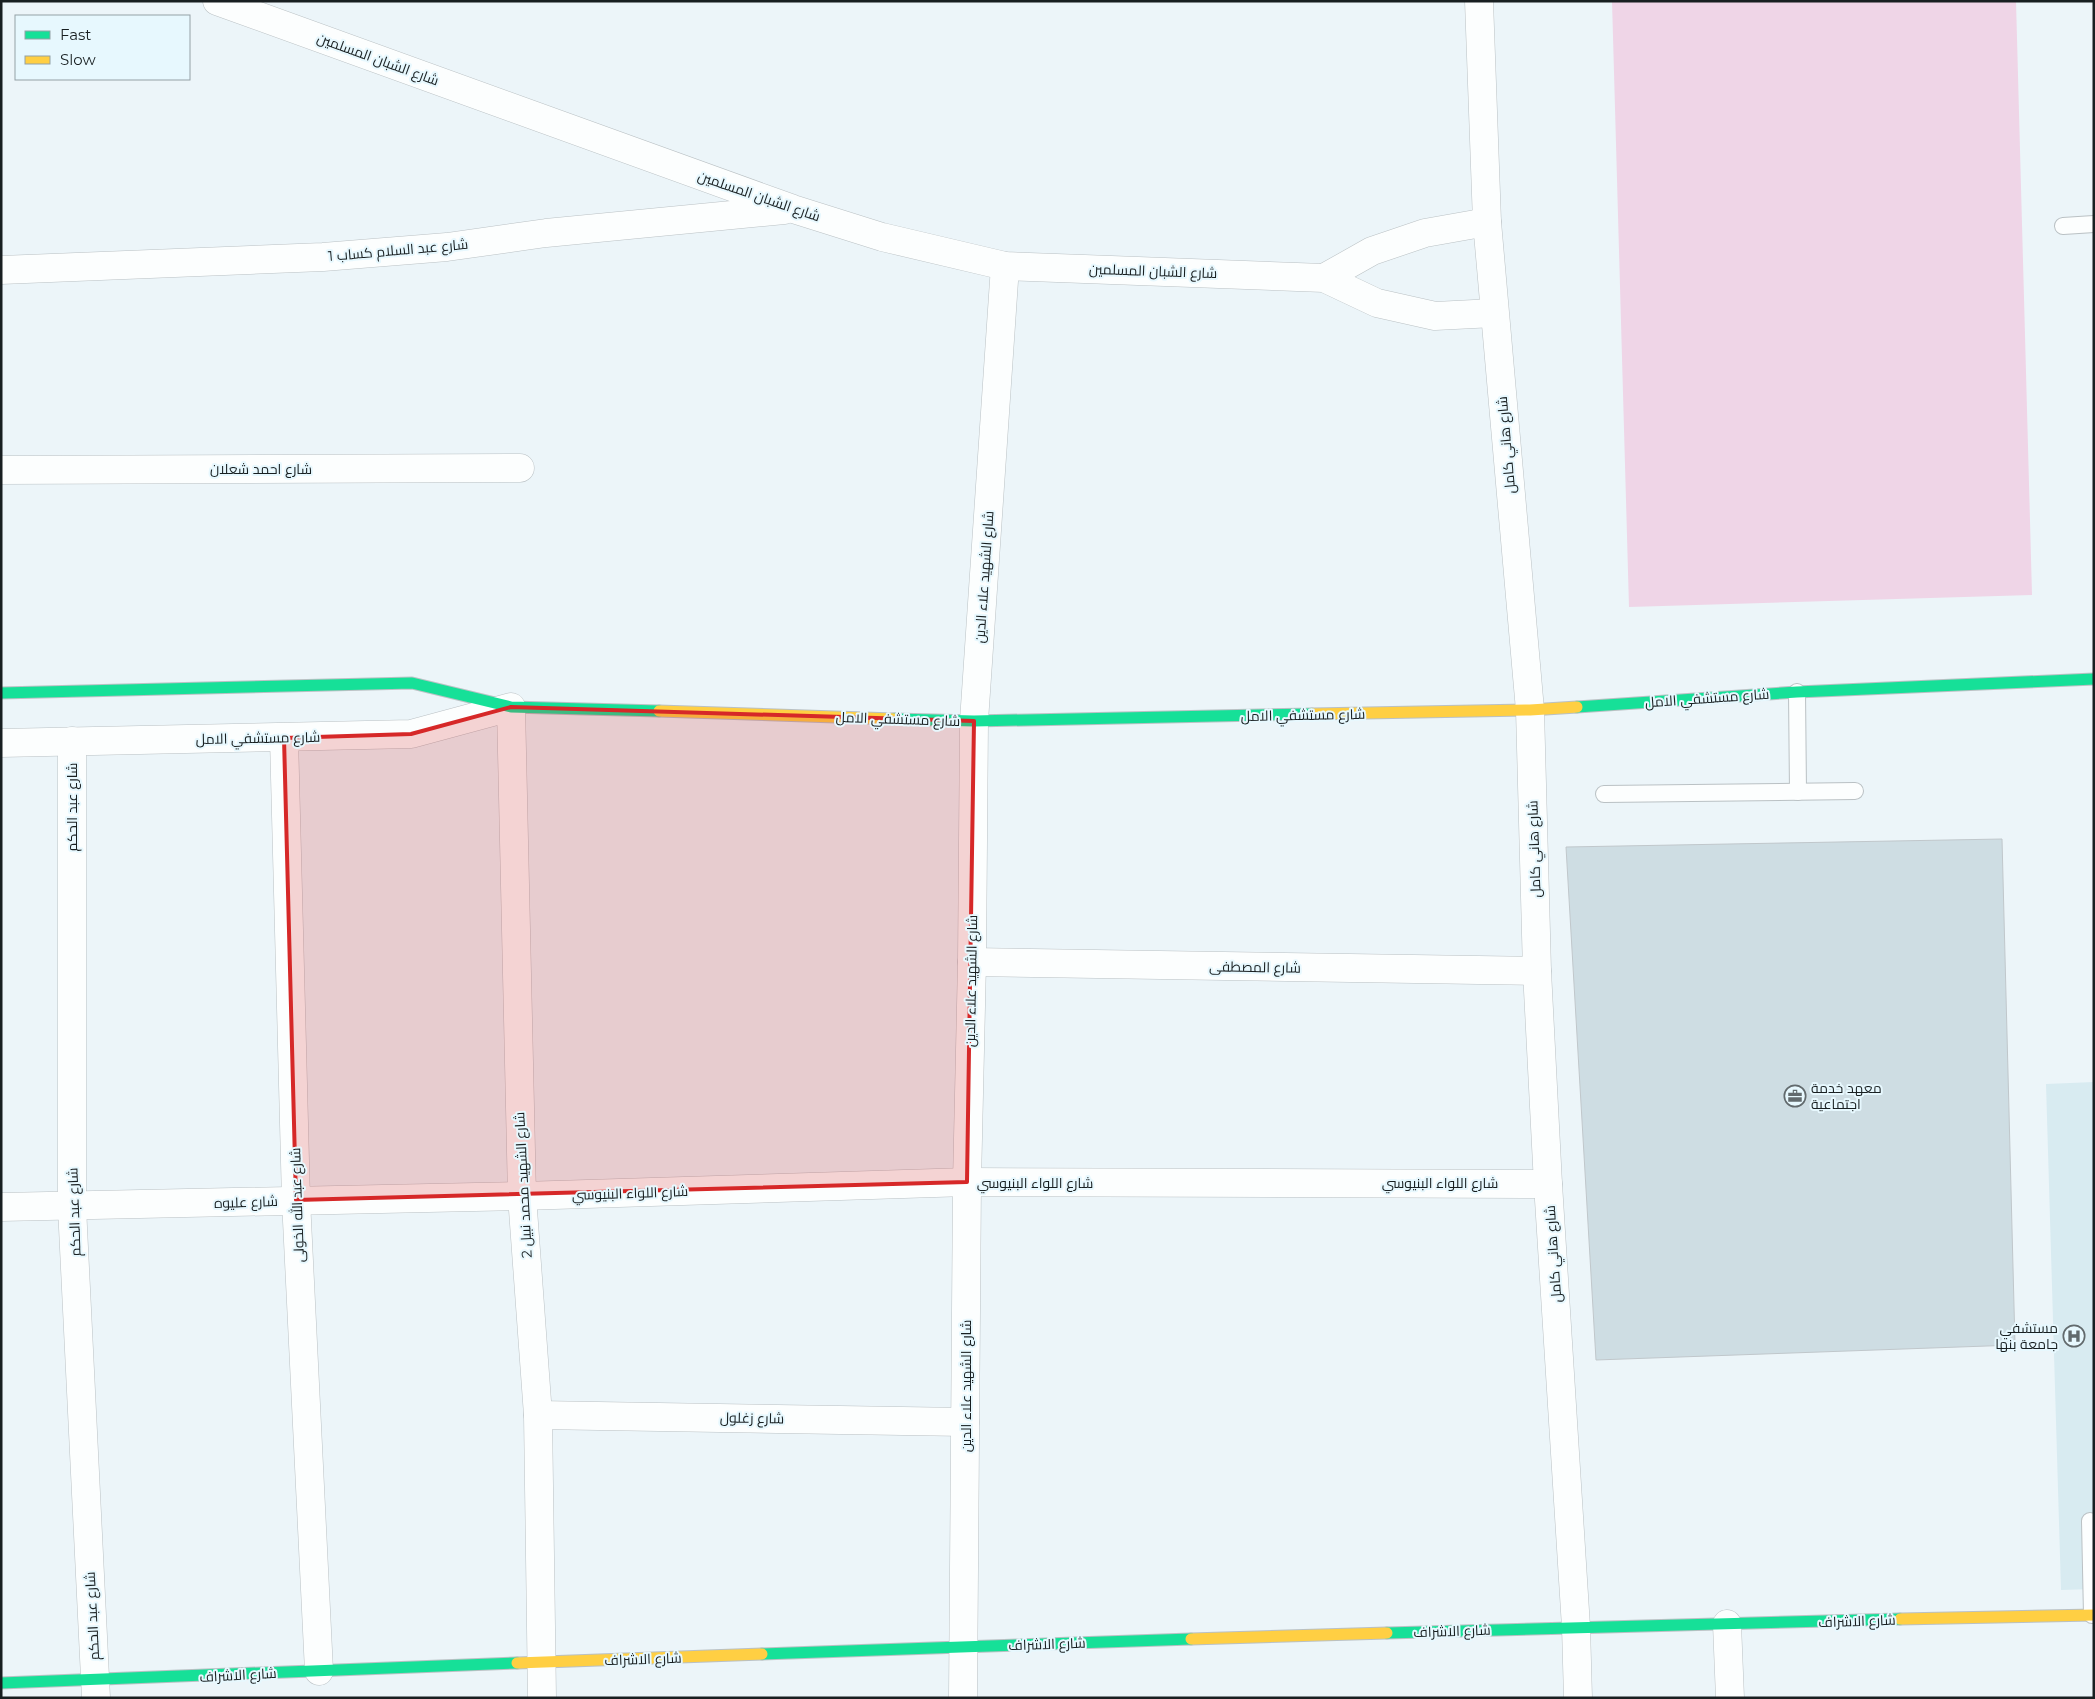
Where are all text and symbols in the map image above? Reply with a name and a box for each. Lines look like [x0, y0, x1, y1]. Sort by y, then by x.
legend [15, 15, 190, 80]
text: Fast [60, 25, 91, 44]
street label: شارع الشبان المسلمين [315, 29, 441, 89]
text: Slow [60, 50, 96, 69]
street label: شارع الشبان المسلمين [695, 167, 823, 225]
street label: شارع عبد السلام كساب 1 [327, 235, 469, 266]
street label: شارع الشبان المسلمين [1089, 260, 1217, 282]
street label: شارع هاني كامل [1493, 395, 1522, 494]
street label: شارع احمد شعلان [210, 460, 312, 478]
street label: شارع الشهيد علاء الدين [970, 510, 998, 644]
street label: شارع مستشفي الامل [1644, 685, 1770, 714]
street label: شارع مستشفي الامل [1241, 705, 1365, 728]
street label: شارع مستشفي الامل [835, 708, 961, 733]
street label: شارع مستشفي الامل [196, 728, 320, 751]
street label: شارع عبد الحكم [63, 763, 82, 851]
street label: شارع هاني كامل [1523, 800, 1548, 898]
street label: شارع الشهيد علاء الدين [961, 915, 981, 1047]
street label: شارع المصطفى [1209, 957, 1301, 977]
place label: معهد خدمة اجتماعية [1811, 1079, 1882, 1113]
office icon: معهد خدمة اجتماعية [1783, 1084, 1807, 1108]
street label: شارع الشهيد محمد نبيل 2 [510, 1111, 536, 1259]
street label: شارع عبد الله الخولى [286, 1147, 308, 1263]
street label: شارع عبد الحكم [63, 1167, 86, 1257]
street label: شارع اللواء البنيوسي [977, 1174, 1093, 1194]
street label: شارع اللواء البنيوسي [1382, 1174, 1498, 1194]
street label: شارع اللواء البنيوسي [571, 1182, 689, 1206]
street label: شارع عليوه [214, 1192, 278, 1212]
street label: شارع هاني كامل [1541, 1205, 1568, 1303]
place label: مستشفي جامعة بنها [1995, 1319, 2058, 1353]
street label: شارع الشهيد علاء الدين [957, 1320, 975, 1452]
hospital icon: مستشفي جامعة بنها [2062, 1324, 2086, 1348]
street label: شارع زغلول [720, 1408, 784, 1428]
street label: شارع عبد الحكم [81, 1571, 104, 1661]
street label: شارع الاشراف [1818, 1611, 1896, 1631]
street label: شارع الاشراف [1413, 1621, 1491, 1641]
street label: شارع الاشراف [1008, 1634, 1086, 1654]
street label: شارع الاشراف [604, 1649, 682, 1669]
street label: شارع الاشراف [199, 1664, 277, 1686]

